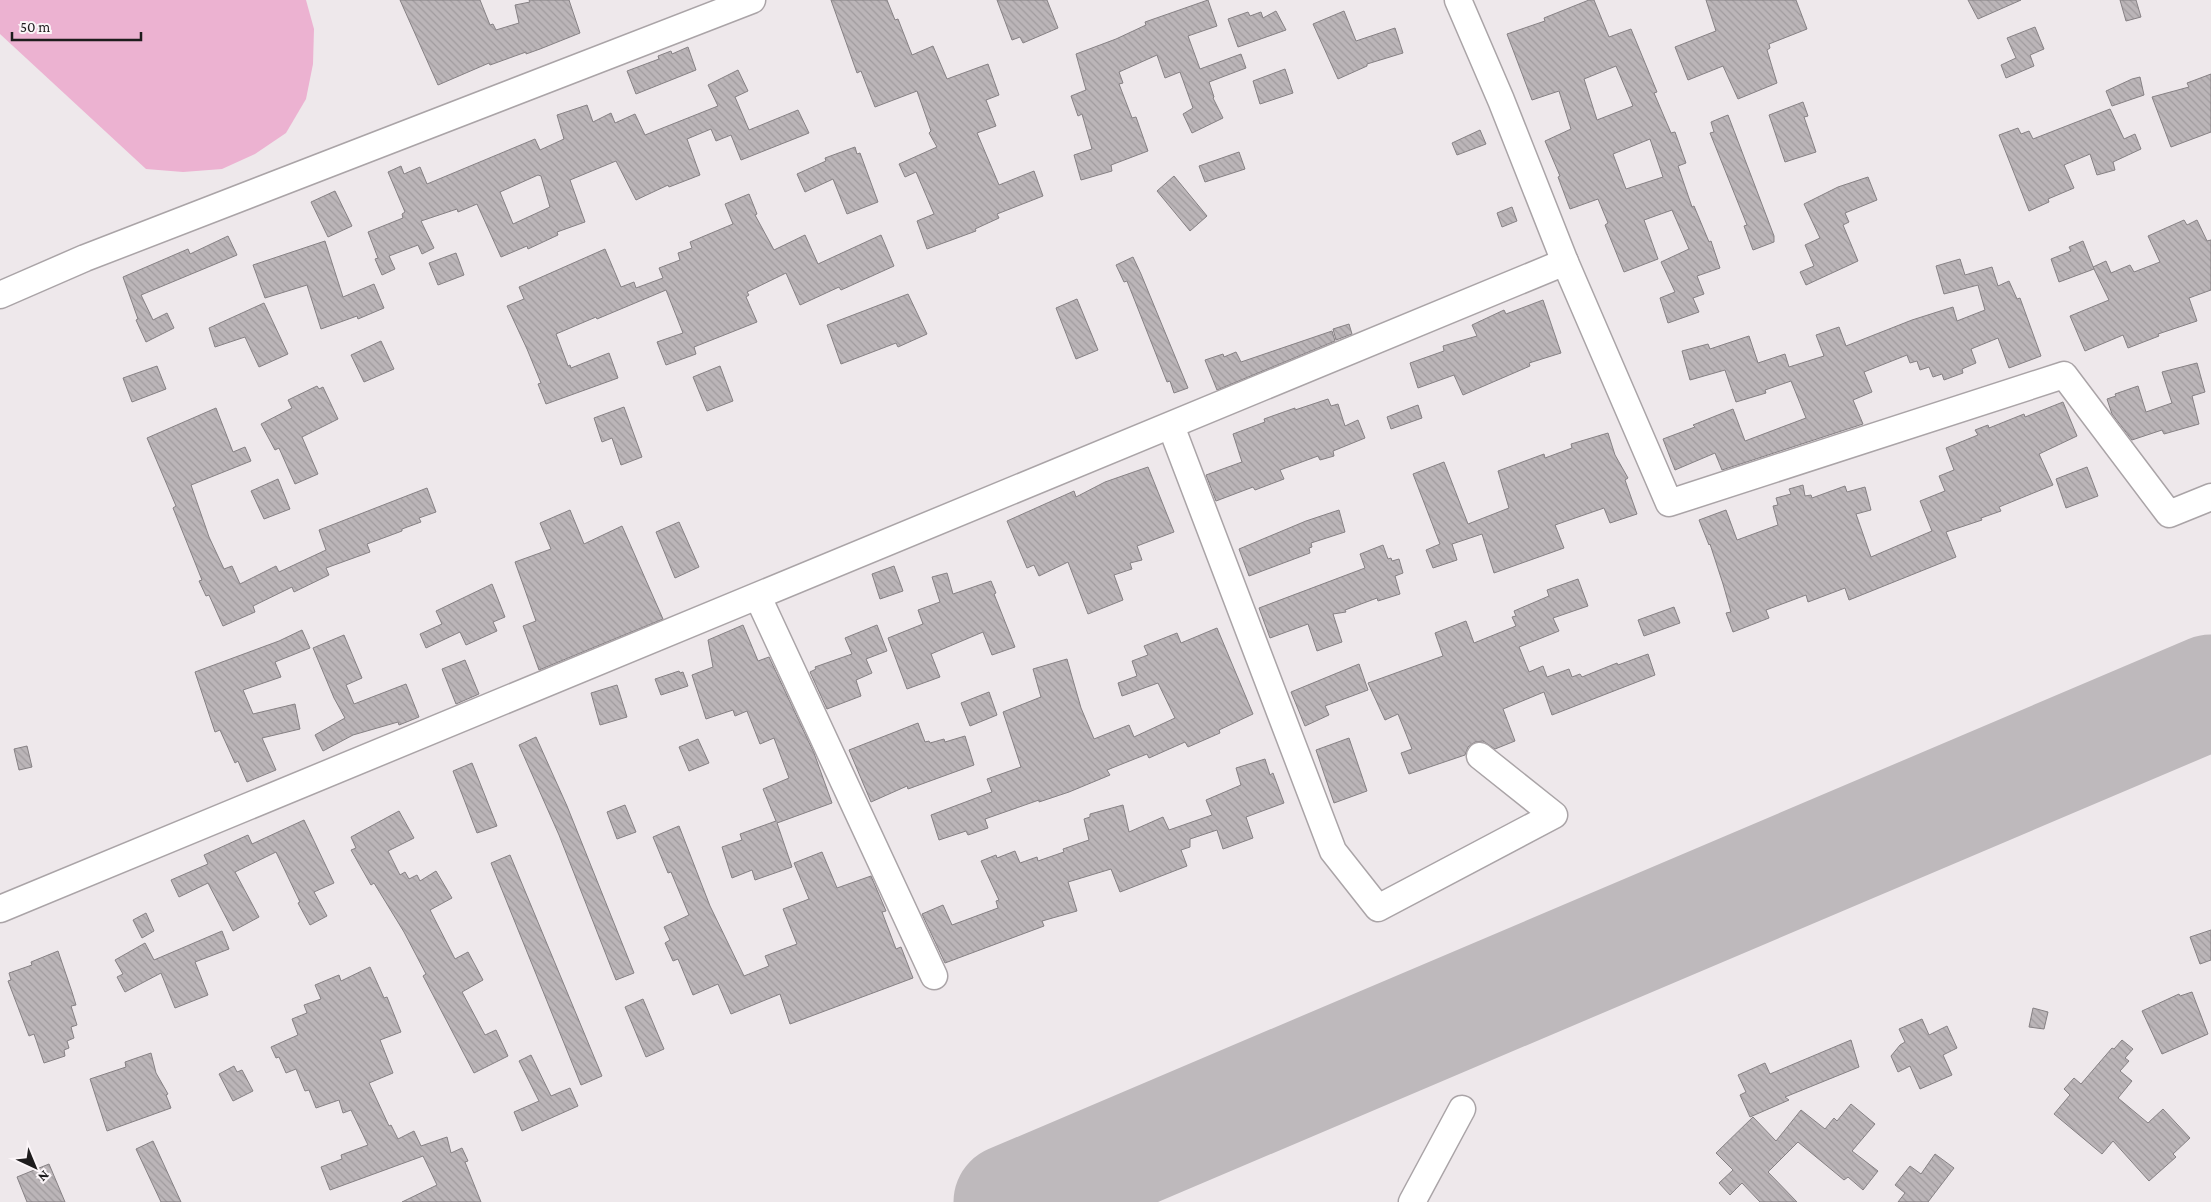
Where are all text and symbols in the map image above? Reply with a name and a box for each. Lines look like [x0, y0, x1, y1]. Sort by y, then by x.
scale bar [12, 10, 141, 42]
text: 50 m [20, 19, 50, 35]
north arrow [10, 1142, 60, 1192]
text: N [35, 1167, 53, 1186]

